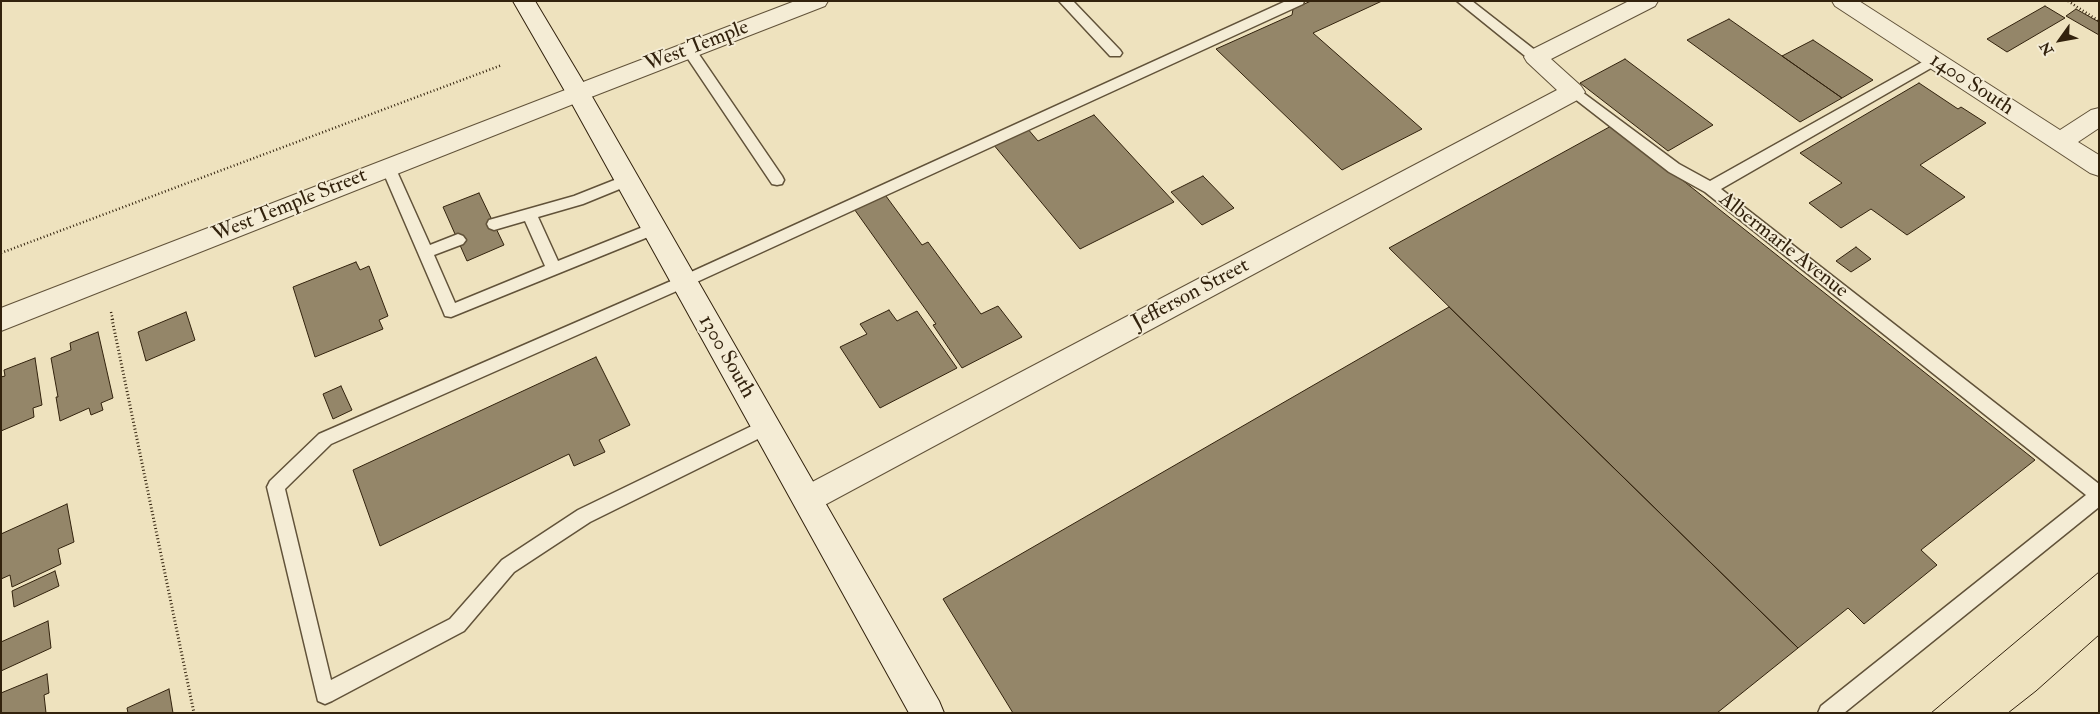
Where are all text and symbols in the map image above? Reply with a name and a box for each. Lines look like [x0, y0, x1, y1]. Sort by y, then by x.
north arrow [2035, 15, 2085, 65]
street label: West Temple [642, 16, 752, 78]
text: N [2036, 38, 2057, 58]
street label: 1400 South [1924, 49, 2018, 121]
street label: West Temple Street [209, 164, 371, 248]
street label: Albermarle Avenue [1713, 188, 1853, 304]
street label: Jefferson Street [1128, 254, 1254, 336]
street label: 1300 South [692, 311, 760, 403]

